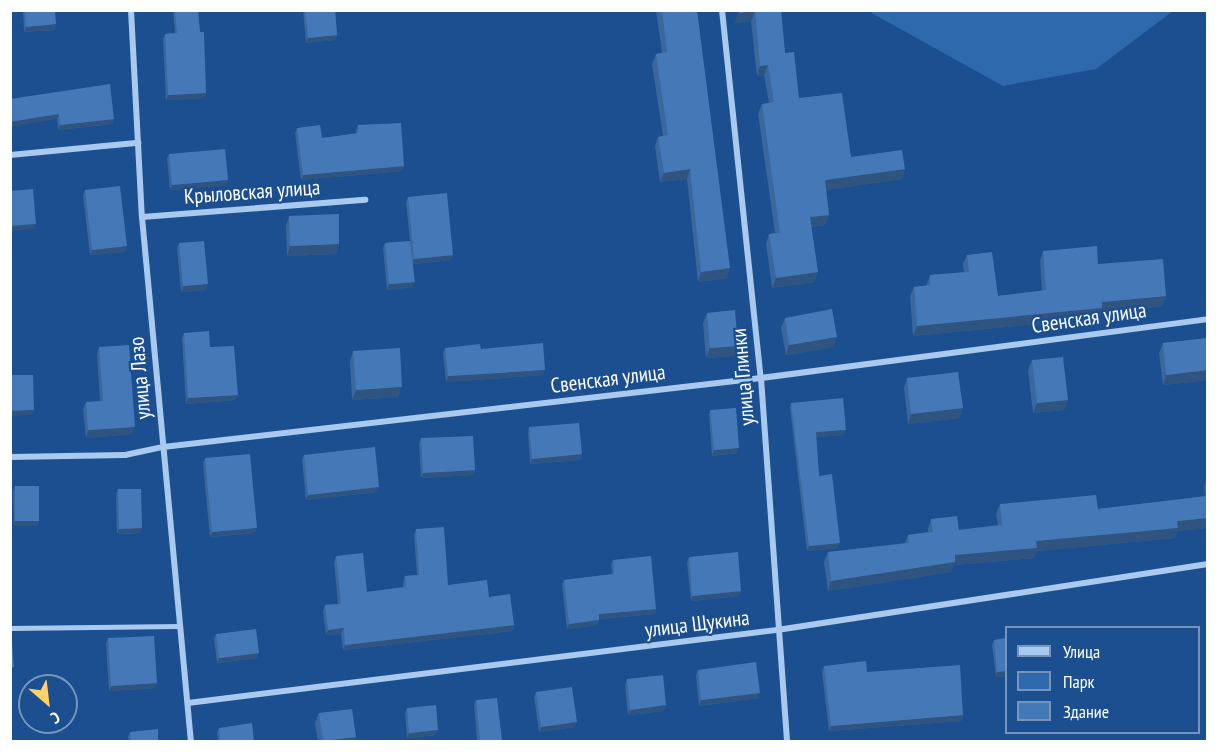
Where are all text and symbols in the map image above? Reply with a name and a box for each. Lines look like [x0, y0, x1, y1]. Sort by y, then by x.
street label: Крыловская улица [183, 175, 321, 209]
street label: Свенская улица [1030, 297, 1148, 339]
street label: улица Глинки [726, 327, 760, 427]
street label: улица Лазо [124, 336, 156, 420]
street label: Свенская улица [549, 359, 667, 399]
street label: улица Щукина [643, 605, 751, 643]
legend [1005, 626, 1200, 734]
text: Улица [1063, 640, 1100, 663]
text: Парк [1063, 670, 1094, 693]
north arrow [18, 674, 78, 734]
text: Здание [1063, 700, 1109, 723]
text: С [48, 708, 63, 729]

